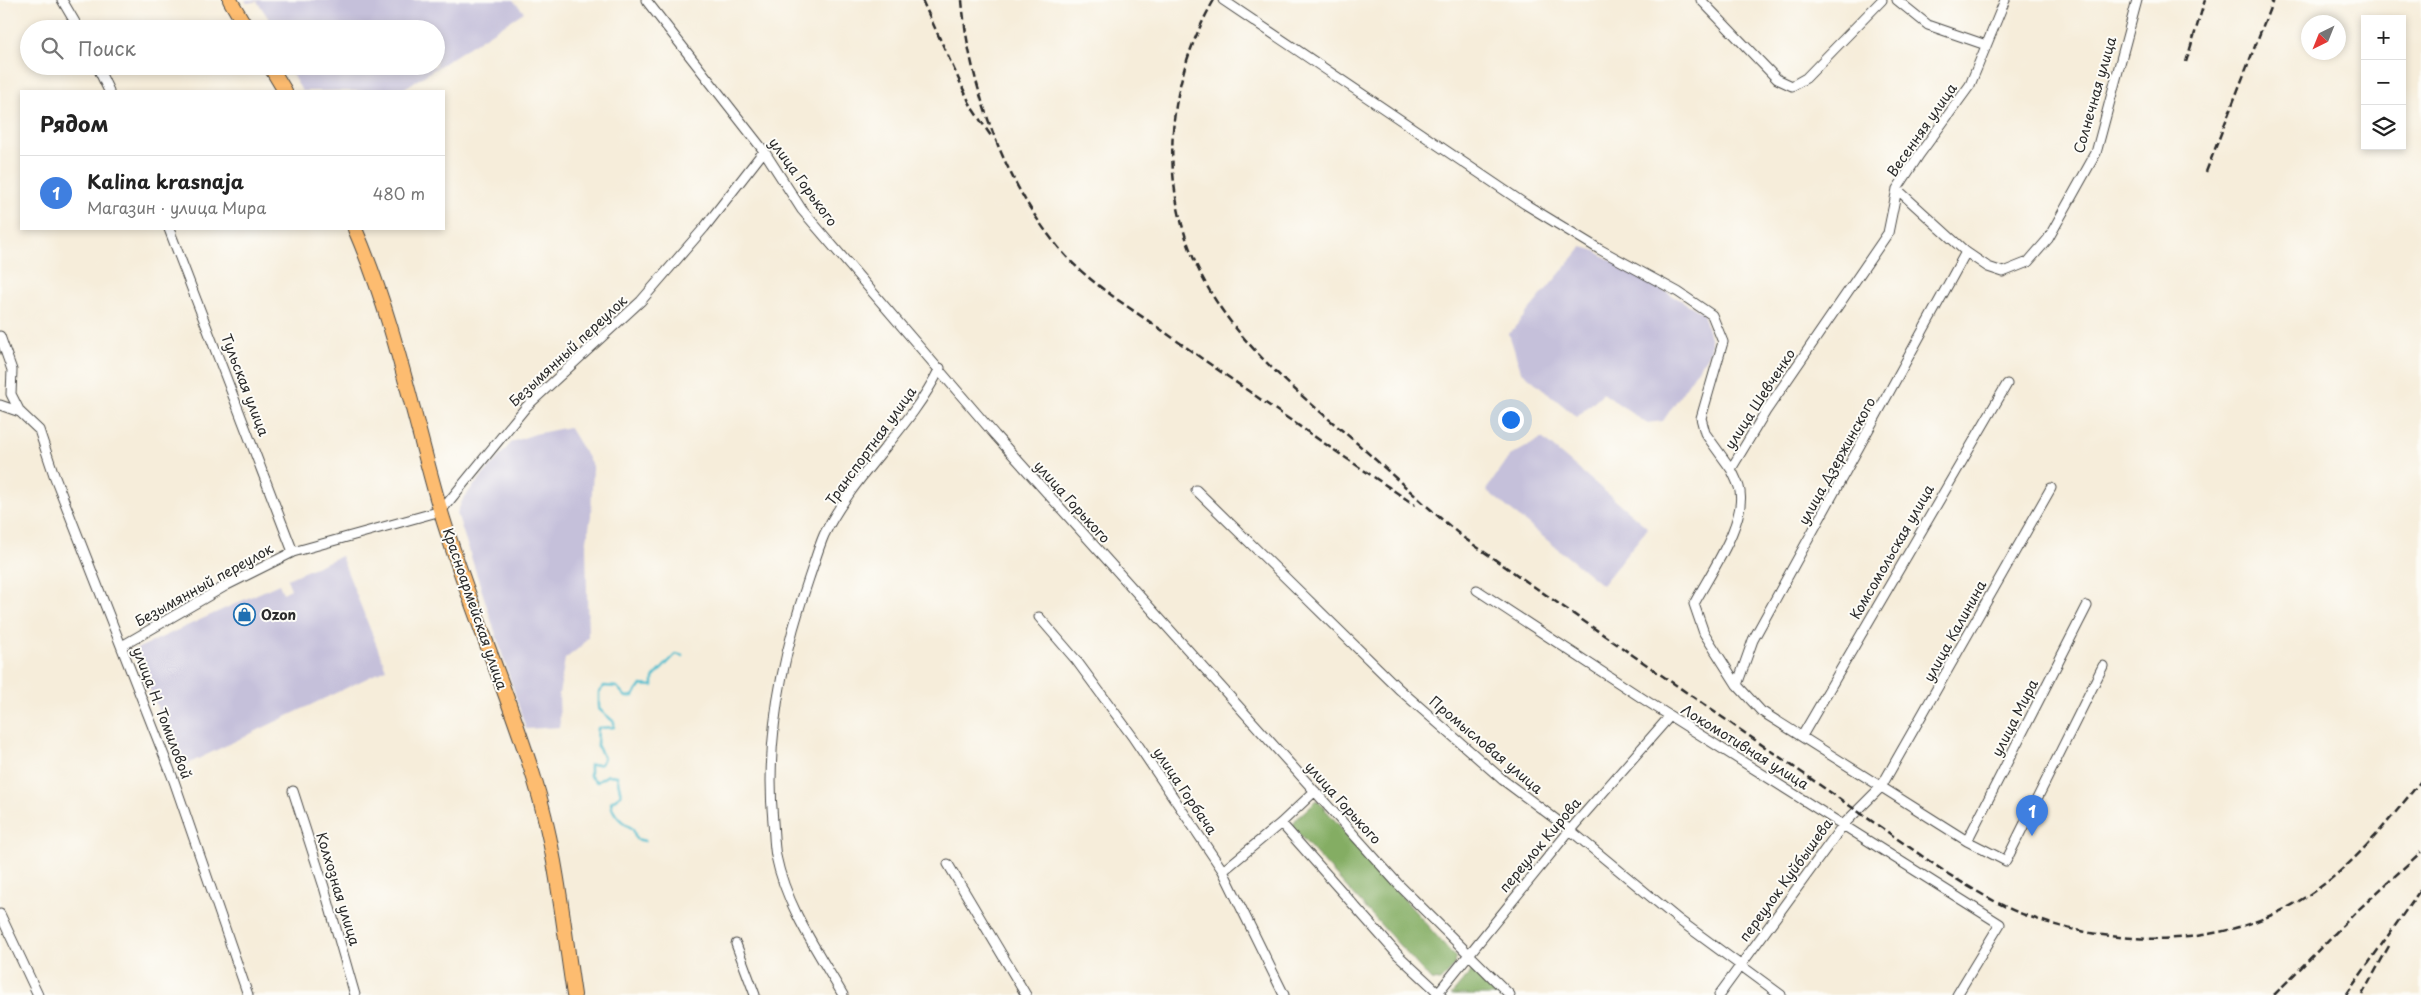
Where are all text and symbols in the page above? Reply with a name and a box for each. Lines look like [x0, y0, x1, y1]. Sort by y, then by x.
north arrow [2301, 15, 2346, 60]
map controls [2361, 15, 2406, 150]
button: + [2361, 15, 2406, 60]
search box [20, 20, 445, 75]
icon: search [38, 34, 66, 62]
text: Поиск [78, 34, 136, 62]
street label: Солнечная улица [2068, 34, 2121, 156]
button: − [2361, 60, 2406, 105]
street label: Весенняя улица [1881, 78, 1962, 181]
button: layers [2361, 105, 2406, 150]
text: Рядом [40, 107, 108, 139]
street label: улица Горького [764, 133, 843, 231]
text: Kalina krasnaja [87, 167, 244, 195]
text: 1 [52, 181, 60, 205]
text: 480 m [373, 181, 425, 205]
text: Магазин · улица Мира [87, 195, 266, 219]
street label: Безымянный переулок [504, 290, 632, 411]
street label: Тульская улица [216, 331, 275, 439]
street label: улица Шевченко [1719, 344, 1800, 453]
street label: Транспортная улица [820, 382, 921, 509]
street label: улица Дзержинского [1793, 393, 1880, 528]
your location [1498, 407, 1524, 433]
street label: улица Горького [1029, 455, 1115, 548]
street label: Комсомольская улица [1844, 480, 1939, 623]
street label: Красноармейская улица [438, 525, 513, 693]
street label: Безымянный переулок [131, 537, 277, 631]
street label: улица Калинина [1918, 576, 1991, 685]
shop icon: Ozon [233, 603, 257, 627]
place label: Ozon [261, 604, 296, 625]
street label: улица Н. Томиловой [128, 644, 197, 782]
street label: улица Мира [1986, 675, 2043, 760]
street label: Промысловая улица [1425, 691, 1548, 798]
street label: Локомотивная улица [1677, 699, 1813, 795]
street label: улица Горбача [1148, 743, 1223, 839]
street label: улица Горького [1300, 756, 1386, 849]
street label: переулок Кирова [1494, 793, 1586, 897]
pin: 1 [2016, 795, 2048, 836]
street label: переулок Куйбышева [1734, 814, 1838, 946]
street label: Колхозная улица [311, 830, 366, 948]

